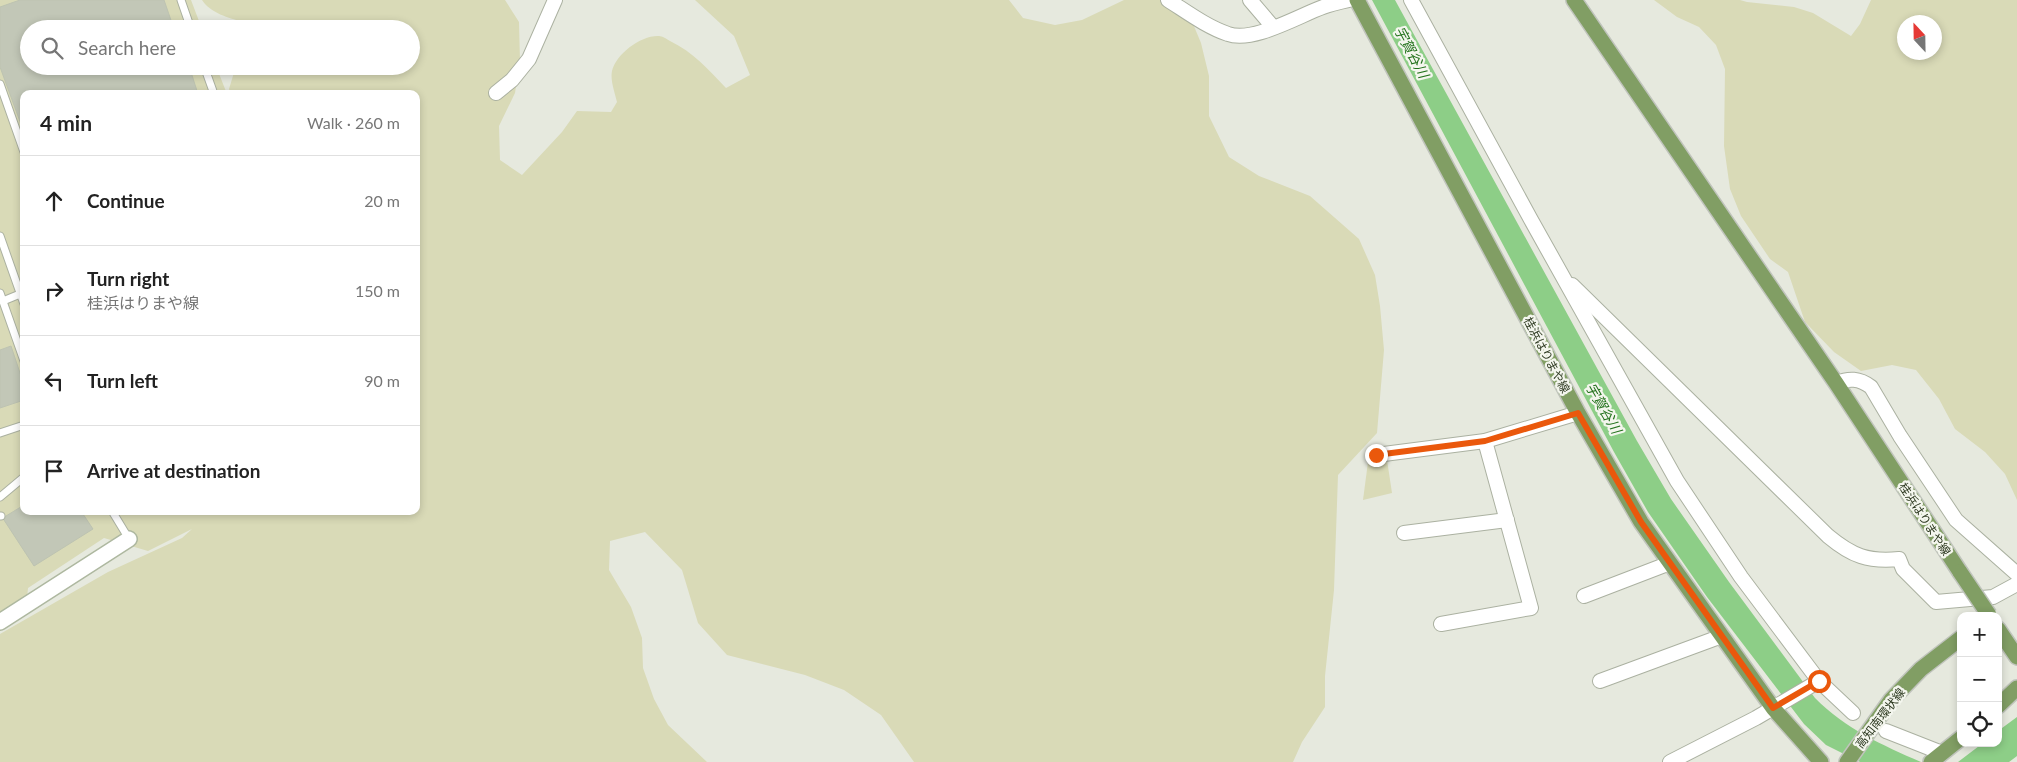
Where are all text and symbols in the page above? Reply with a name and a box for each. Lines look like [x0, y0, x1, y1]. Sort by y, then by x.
north arrow [1897, 15, 1942, 60]
search box [20, 20, 420, 75]
water label: 宇賀谷川 [1391, 23, 1434, 82]
icon: search [38, 34, 66, 62]
text: Search here [78, 36, 176, 59]
text: 4 min [40, 110, 92, 135]
text: Walk · 260 m [307, 113, 400, 132]
icon: ahead [40, 187, 68, 215]
text: Continue [87, 189, 165, 212]
text: 20 m [364, 191, 400, 210]
text: Turn right [87, 267, 169, 290]
icon: right [40, 277, 68, 305]
text: 150 m [355, 281, 400, 300]
text: 桂浜はりまや線 [87, 293, 199, 312]
street label: 桂浜はりまや線 [1521, 314, 1573, 396]
icon: left [40, 367, 68, 395]
text: Turn left [87, 369, 158, 392]
text: 90 m [364, 371, 400, 390]
water label: 宇賀谷川 [1583, 380, 1626, 438]
route end [1365, 444, 1388, 467]
icon: arrive [40, 457, 68, 485]
text: Arrive at destination [87, 459, 260, 482]
street label: 桂浜はりまや線 [1896, 480, 1954, 558]
map controls [1957, 612, 2002, 747]
button: + [1957, 612, 2002, 657]
button: − [1957, 657, 2002, 702]
route start [1808, 670, 1831, 693]
street label: 高知南環状線 [1852, 685, 1908, 751]
button: locate [1957, 702, 2002, 747]

